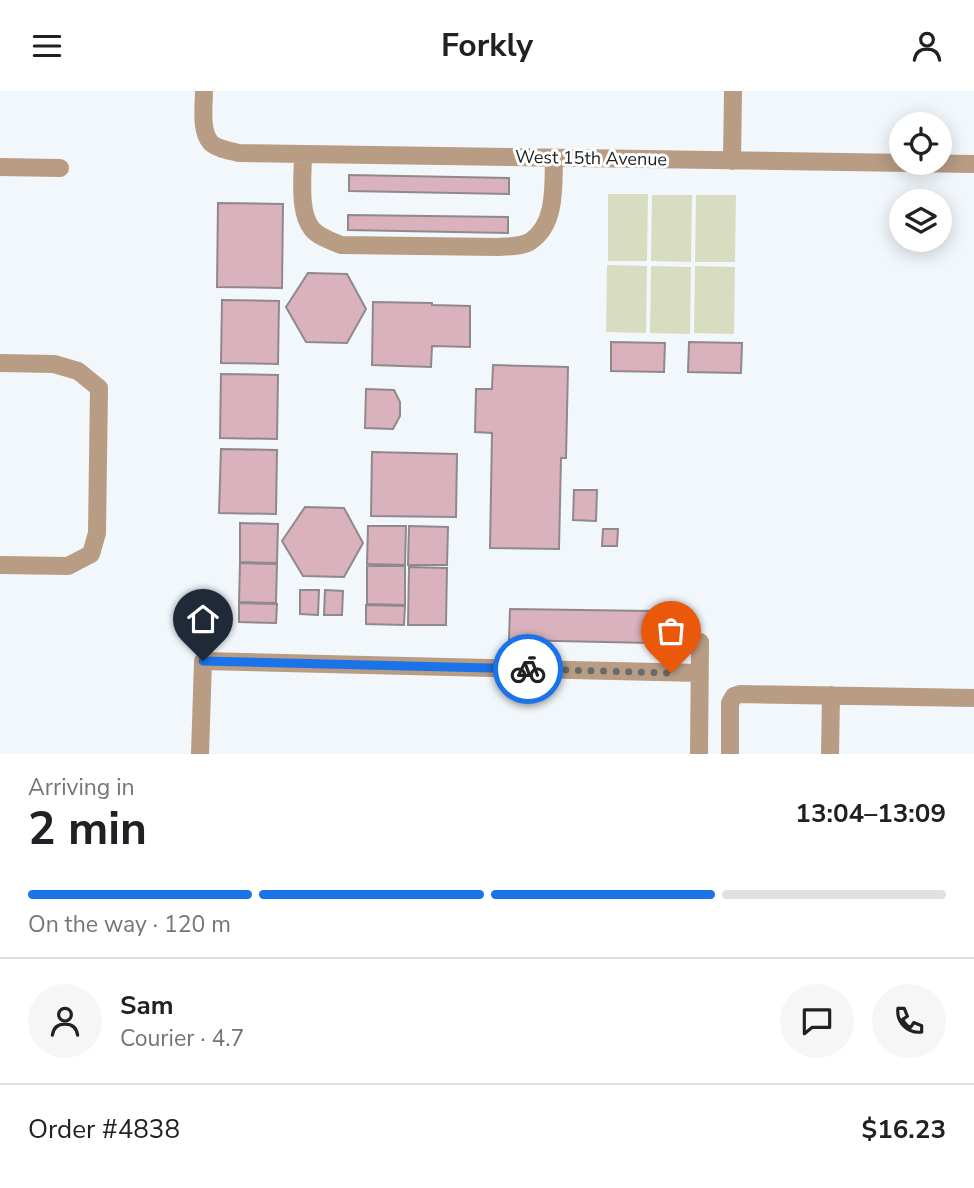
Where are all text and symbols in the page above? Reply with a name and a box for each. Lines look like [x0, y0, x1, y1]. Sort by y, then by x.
text: Forkly [441, 24, 533, 67]
icon: menu [28, 27, 66, 65]
icon: person [908, 27, 946, 65]
map controls [889, 112, 952, 252]
button: locate [889, 112, 952, 175]
street label: West 15th Avenue [515, 145, 667, 171]
button: layers [889, 189, 952, 252]
pin [173, 589, 233, 661]
icon: home [184, 600, 222, 638]
pin [641, 601, 701, 673]
icon: bag [652, 612, 690, 650]
courier [493, 634, 563, 704]
icon: bike [509, 650, 547, 688]
text: Arriving in [28, 772, 135, 803]
text: 13:04–13:09 [795, 796, 946, 831]
text: 2 min [28, 797, 147, 860]
text: On the way · 120 m [28, 909, 231, 940]
button: person [28, 984, 102, 1058]
button: chat [780, 984, 854, 1058]
button: phone [872, 984, 946, 1058]
text: Sam [120, 988, 173, 1023]
text: Courier · 4.7 [120, 1023, 244, 1054]
text: Order #4838 [28, 1112, 180, 1147]
text: $16.23 [862, 1112, 946, 1147]

